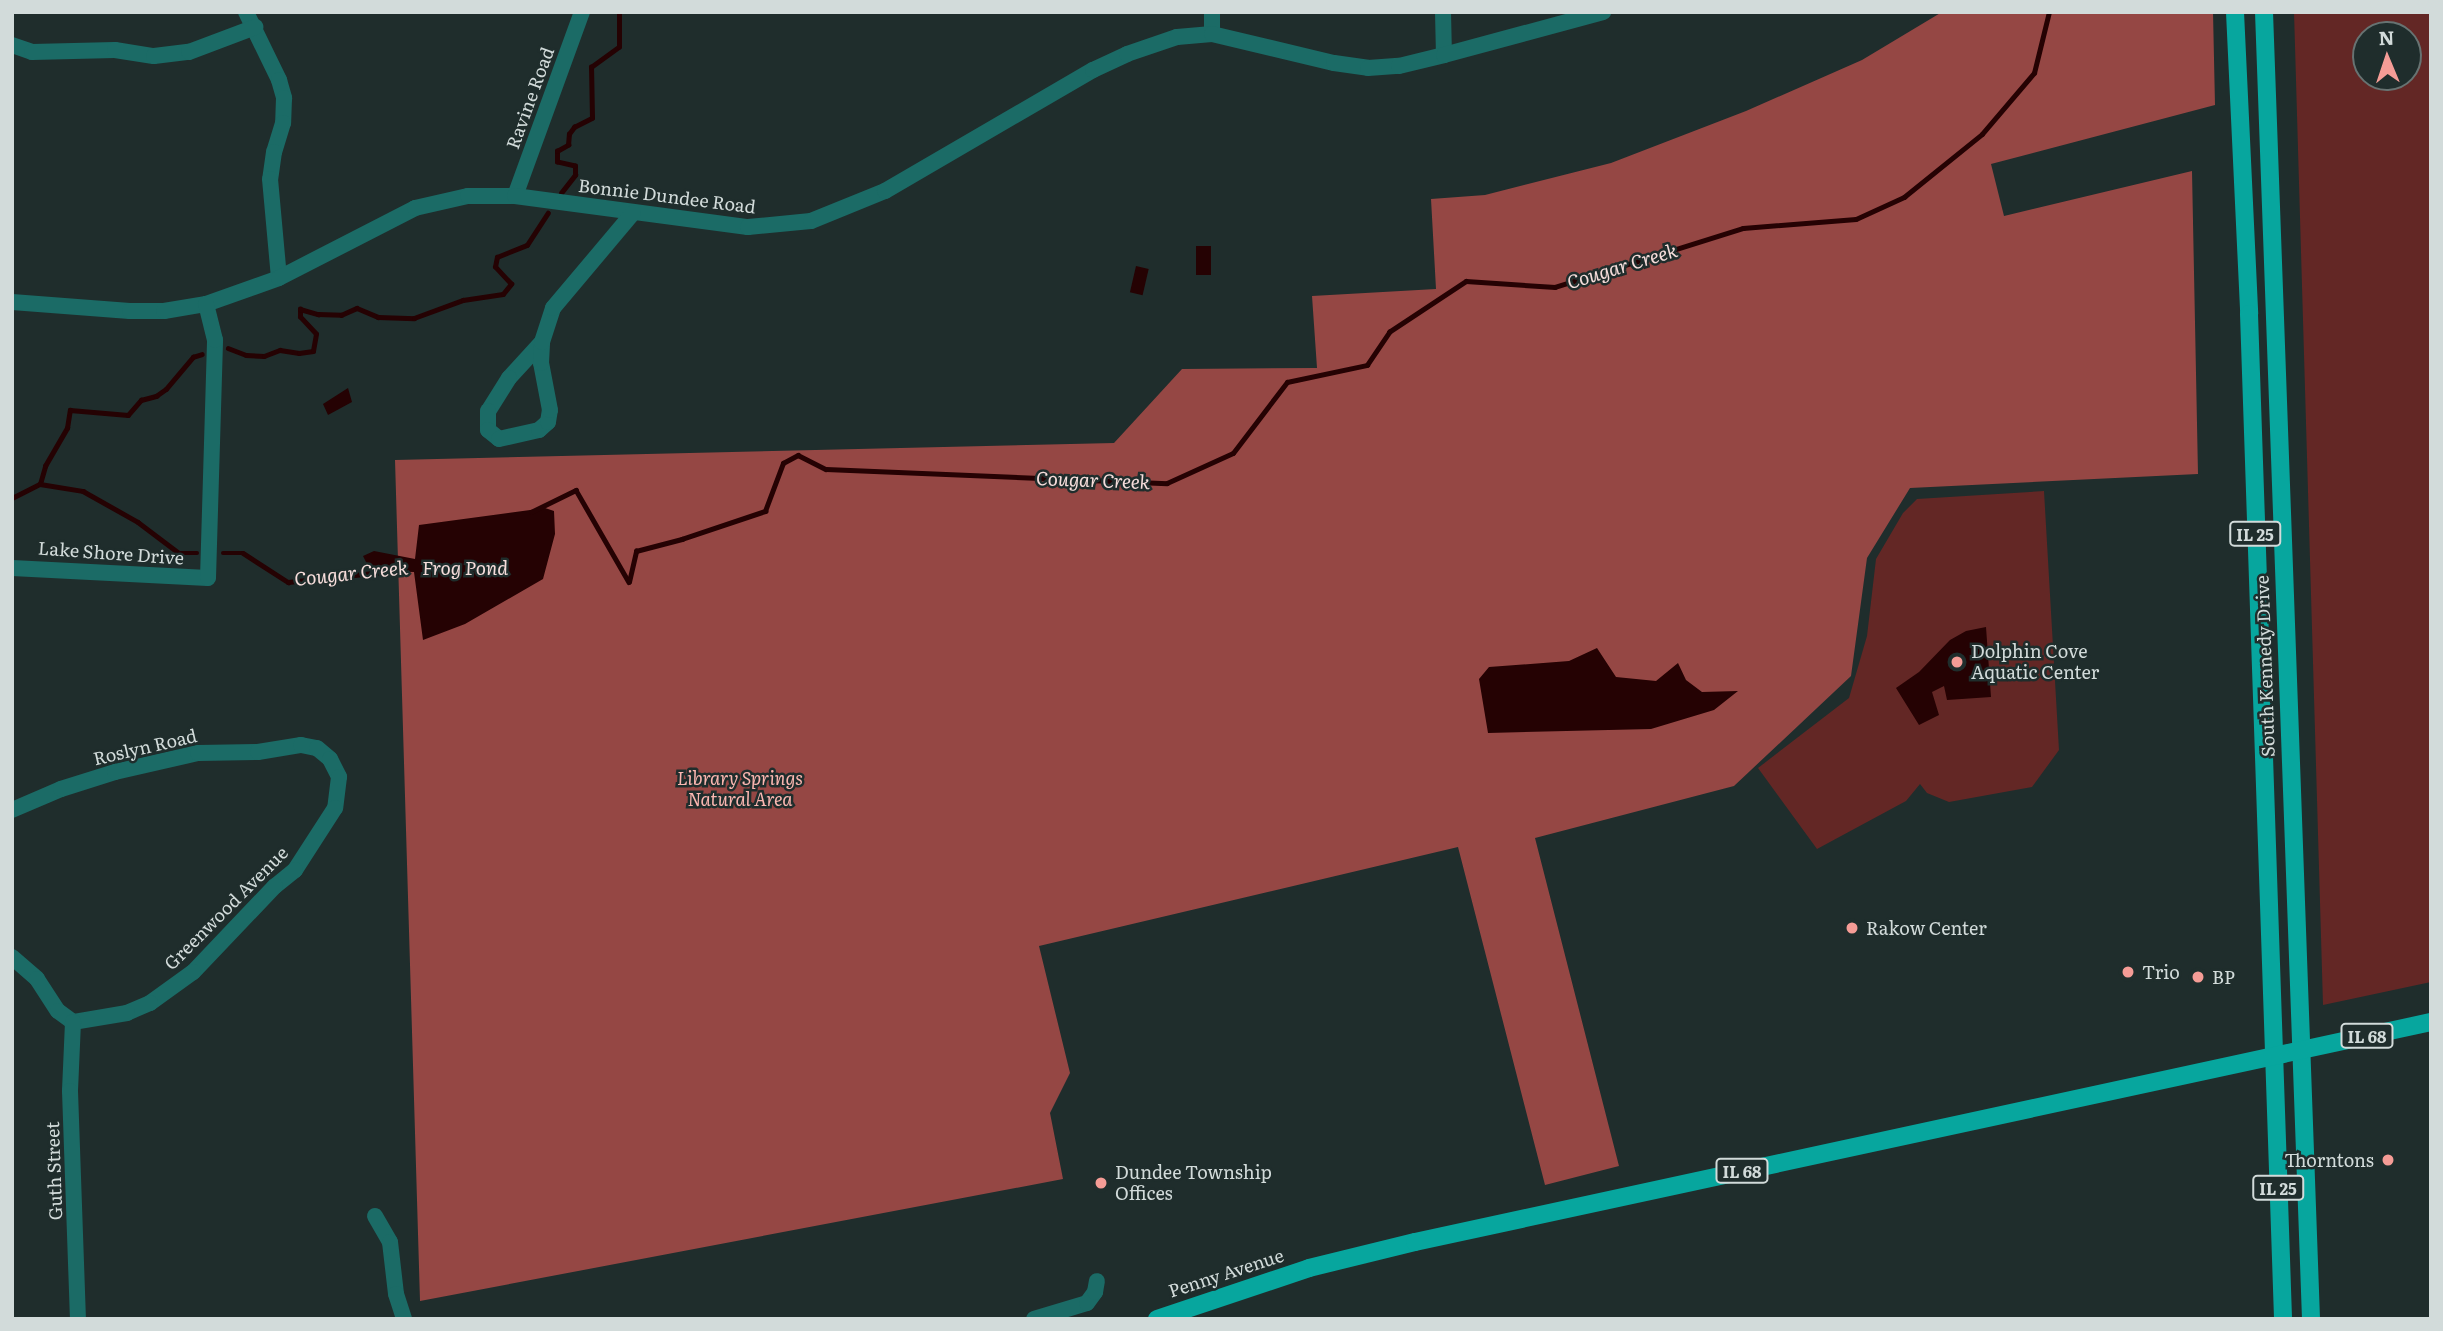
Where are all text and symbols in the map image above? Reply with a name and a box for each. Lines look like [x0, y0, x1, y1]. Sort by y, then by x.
north arrow [2352, 21, 2422, 91]
text: N [2378, 23, 2395, 51]
street label: Ravine Road [502, 44, 558, 152]
street label: Bonnie Dundee Road [577, 174, 757, 218]
water label: Cougar Creek [1564, 238, 1680, 294]
water label: Cougar Creek [1036, 467, 1150, 493]
road number: IL 25 [2229, 522, 2281, 547]
street label: Lake Shore Drive [37, 537, 185, 569]
water label: Cougar Creek [293, 556, 409, 590]
water label: Frog Pond [422, 557, 508, 579]
street label: South Kennedy Drive [2251, 575, 2279, 757]
place label: Dolphin Cove Aquatic Center [1971, 641, 2099, 684]
marker: Dolphin Cove Aquatic Center [1949, 654, 1965, 670]
street label: Roslyn Road [91, 725, 199, 769]
park label: Library Springs Natural Area [677, 768, 803, 810]
street label: Greenwood Avenue [160, 842, 292, 974]
place label: Rakow Center [1866, 917, 1987, 939]
marker: Rakow Center [1844, 920, 1860, 936]
place label: Trio [2142, 961, 2180, 983]
marker: Trio [2120, 964, 2136, 980]
place label: BP [2212, 966, 2235, 988]
marker: BP [2190, 969, 2206, 985]
road number: IL 68 [2339, 1024, 2395, 1048]
street label: Guth Street [41, 1121, 67, 1221]
place label: Thorntons [2284, 1149, 2374, 1171]
marker: Thorntons [2380, 1152, 2396, 1168]
road number: IL 68 [1714, 1158, 1770, 1184]
place label: Dundee Township Offices [1115, 1162, 1272, 1204]
marker: Dundee Township Offices [1093, 1175, 1109, 1191]
road number: IL 25 [2252, 1176, 2304, 1200]
street label: Penny Avenue [1166, 1244, 1286, 1302]

